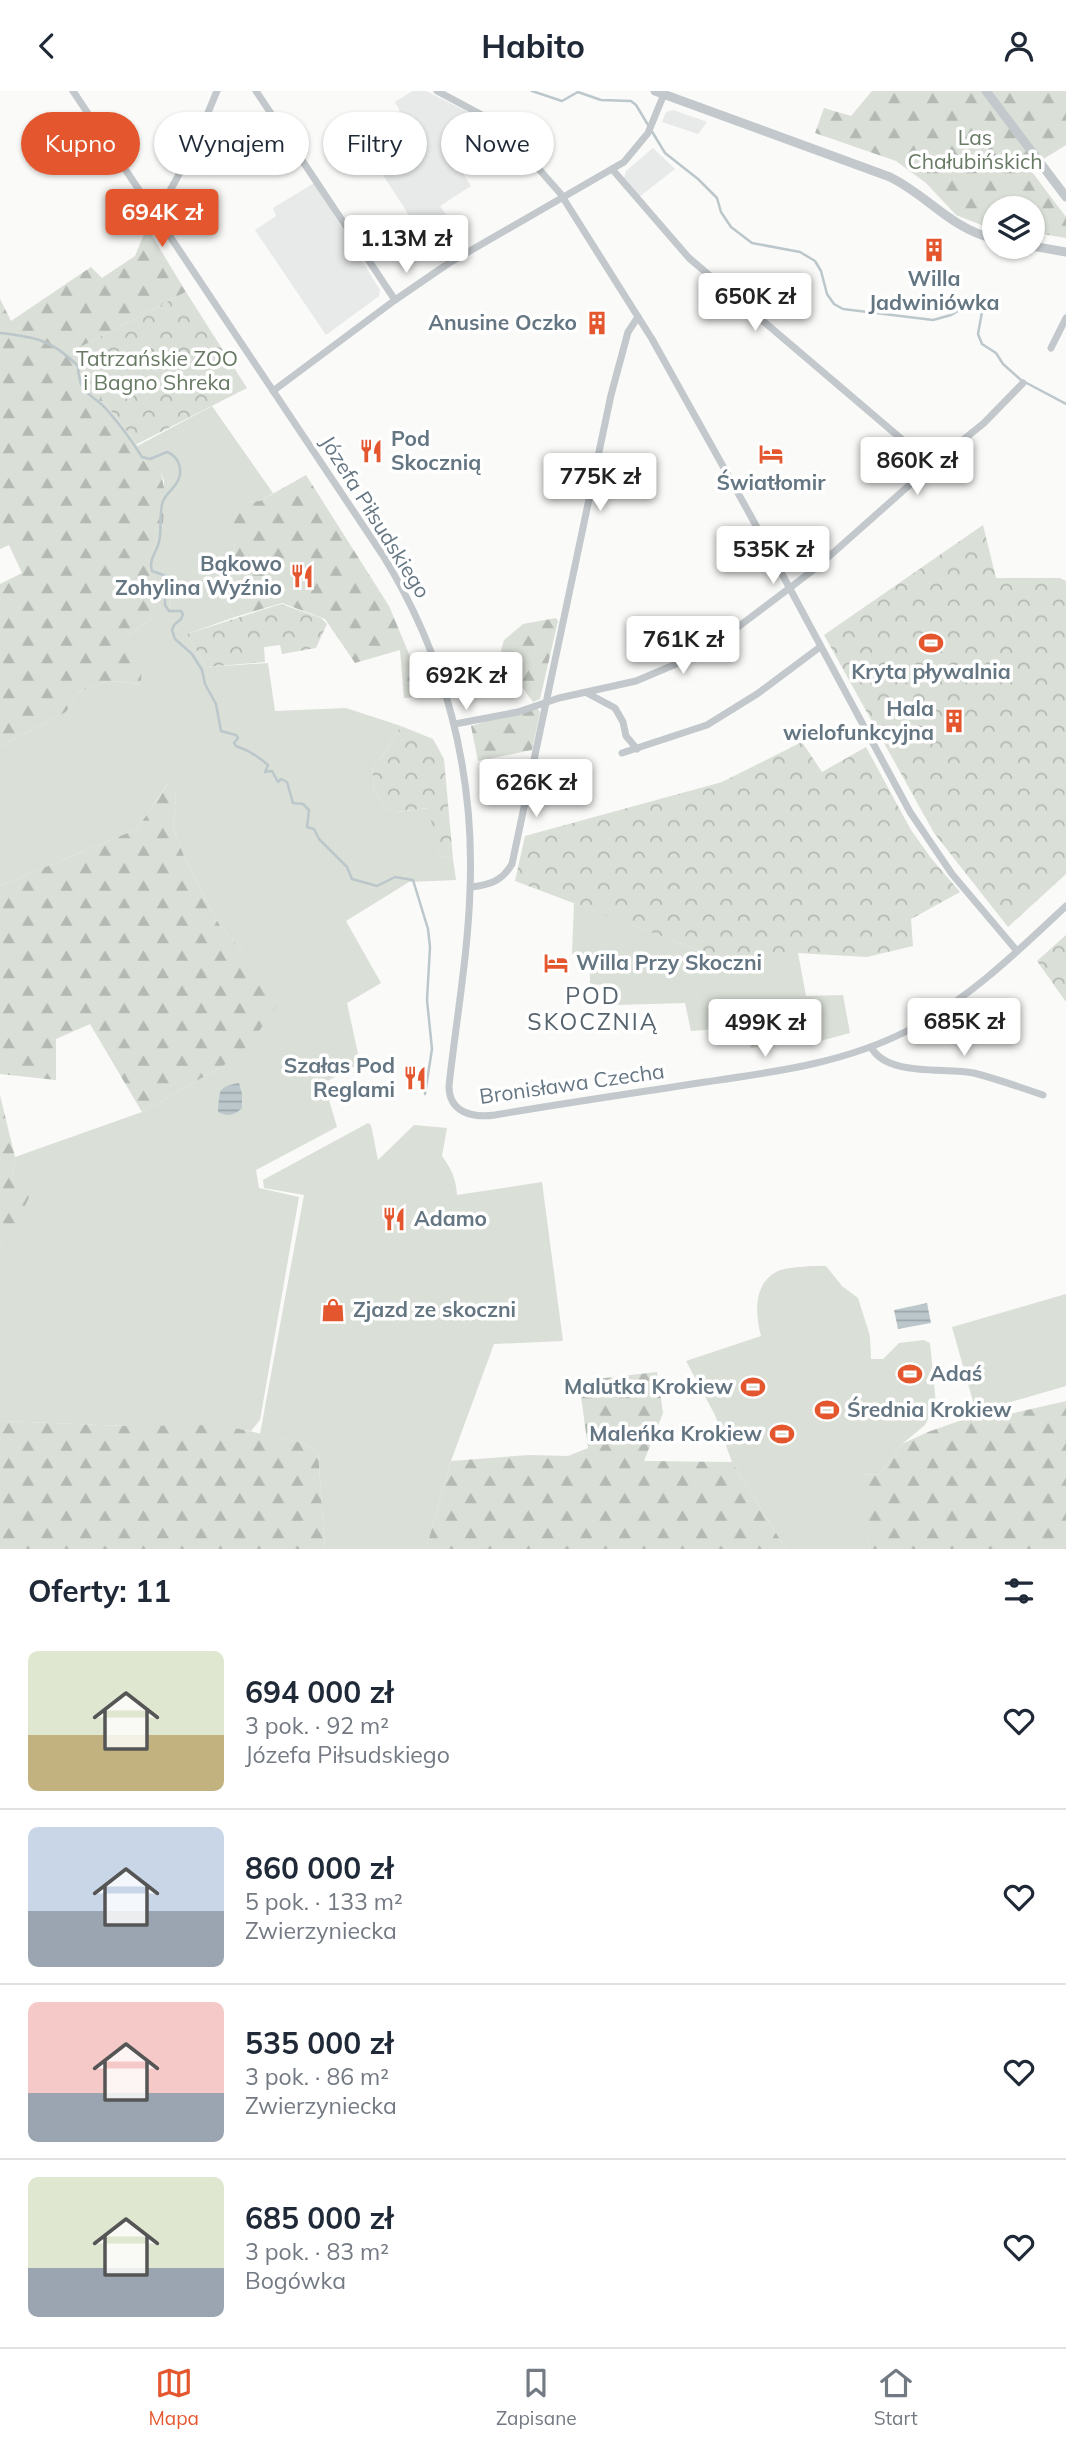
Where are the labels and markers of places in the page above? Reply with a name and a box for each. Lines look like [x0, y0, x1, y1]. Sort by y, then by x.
pin: 694K zł [97, 190, 227, 249]
pin: 1.13M zł [334, 215, 478, 275]
building icon: Willa Jadwiniówka [920, 236, 948, 264]
place label: Willa Jadwiniówka [868, 265, 1000, 315]
pin: 650K zł [690, 273, 820, 333]
place label: Anusine Oczko [428, 309, 577, 335]
building icon: Anusine Oczko [583, 309, 611, 337]
place label: Pod Skocznią [391, 425, 481, 475]
restaurant icon: Pod Skocznią [357, 437, 385, 465]
pin: 860K zł [852, 437, 982, 497]
hotel icon: Światłomir [757, 440, 785, 468]
pin: 775K zł [535, 453, 665, 513]
place label: Światłomir [717, 469, 826, 495]
pin: 535K zł [708, 526, 838, 586]
place label: Bąkowo Zohylina Wyźnio [115, 550, 282, 600]
restaurant icon: Bąkowo Zohylina Wyźnio [288, 562, 316, 590]
pin: 761K zł [618, 617, 748, 676]
sports icon: Kryta pływalnia [917, 629, 945, 657]
pin: 692K zł [401, 653, 531, 712]
place label: Kryta pływalnia [851, 658, 1011, 684]
place label: Hala wielofunkcyjna [783, 695, 934, 745]
building icon: Hala wielofunkcyjna [940, 707, 968, 735]
pin: 626K zł [471, 759, 601, 819]
hotel icon: Willa Przy Skoczni [542, 949, 570, 977]
place label: Willa Przy Skoczni [576, 949, 762, 975]
pin: 499K zł [700, 999, 830, 1059]
pin: 685K zł [899, 999, 1029, 1058]
place label: Szałas Pod Reglami [284, 1052, 395, 1102]
restaurant icon: Szałas Pod Reglami [401, 1064, 429, 1092]
restaurant icon: Adamo [380, 1205, 408, 1233]
place label: Adamo [414, 1205, 487, 1231]
shop icon: Zjazd ze skoczni [319, 1296, 347, 1324]
place label: Zjazd ze skoczni [353, 1296, 516, 1322]
sports icon: Adaś [896, 1360, 924, 1388]
place label: Adaś [930, 1360, 982, 1386]
place label: Malutka Krokiew [564, 1373, 733, 1399]
sports icon: Malutka Krokiew [739, 1373, 767, 1401]
sports icon: Średnia Krokiew [813, 1396, 841, 1424]
place label: Średnia Krokiew [847, 1396, 1012, 1422]
place label: Maleńka Krokiew [589, 1420, 762, 1446]
sports icon: Maleńka Krokiew [768, 1420, 796, 1448]

